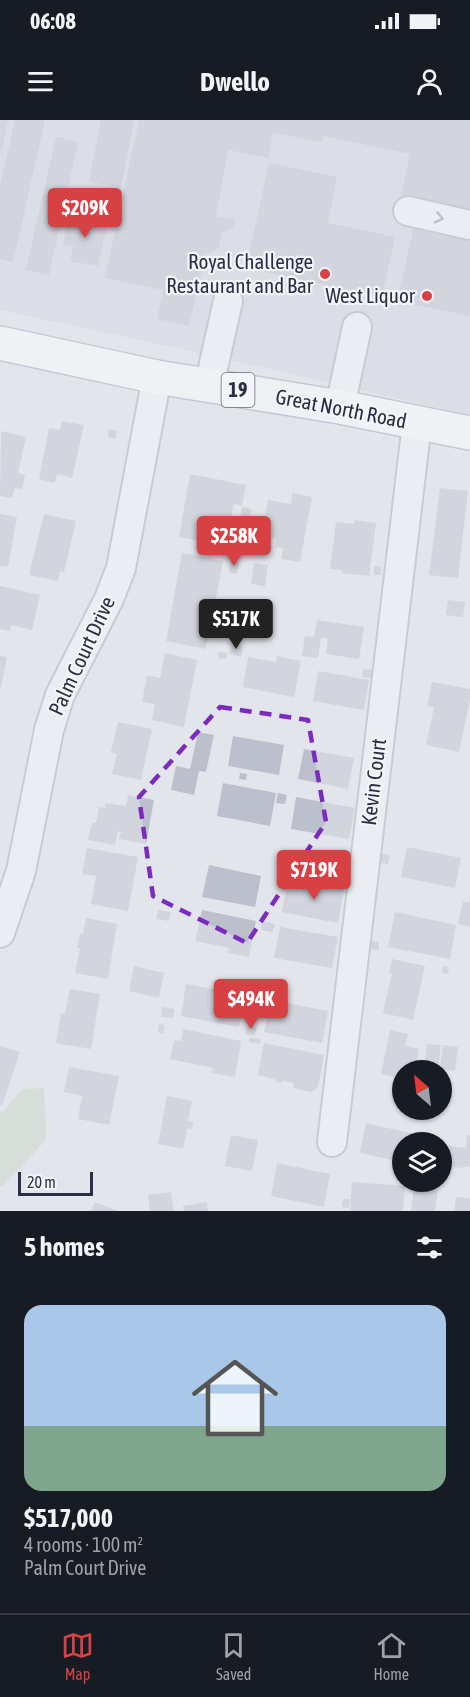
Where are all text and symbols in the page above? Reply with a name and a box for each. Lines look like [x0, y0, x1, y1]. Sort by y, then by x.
text: 06:08 [30, 8, 76, 34]
icon: menu [24, 65, 57, 98]
icon: person [413, 65, 446, 98]
text: Dwello [200, 66, 270, 97]
pin: $209K [43, 188, 127, 239]
text: $209K [62, 196, 108, 219]
one-way arrow [434, 211, 444, 224]
place label: Royal Challenge Restaurant and Bar [166, 249, 314, 297]
marker: Royal Challenge Restaurant and Bar [318, 267, 332, 281]
place label: West Liquor [325, 283, 416, 307]
marker: West Liquor [420, 289, 434, 303]
road number: 19 [222, 373, 254, 407]
street label: Great North Road [274, 384, 409, 432]
pin: $258K [192, 516, 276, 567]
text: $258K [211, 524, 257, 547]
street label: Palm Court Drive [43, 592, 119, 719]
pin: $517K [194, 599, 278, 650]
text: $517K [213, 607, 259, 630]
street label: Kevin Court [356, 737, 390, 827]
pin: $719K [272, 850, 356, 901]
text: $719K [291, 858, 337, 881]
pin: $494K [209, 979, 293, 1030]
text: $494K [228, 987, 274, 1010]
north arrow [392, 1060, 452, 1120]
map controls [392, 1060, 452, 1192]
button: layers [392, 1132, 452, 1192]
scale bar [18, 1169, 93, 1196]
text: 20 m [27, 1173, 56, 1191]
icon: filters [413, 1231, 446, 1264]
text: 5 homes [24, 1232, 104, 1262]
icon: home [181, 1344, 289, 1452]
text: $517,000 [24, 1503, 113, 1533]
text: 4 rooms · 100 m² [24, 1533, 143, 1556]
text: Palm Court Drive [24, 1556, 146, 1579]
tab: Map [61, 1629, 94, 1683]
tab: Saved [216, 1629, 251, 1683]
tab: Home [373, 1629, 409, 1683]

